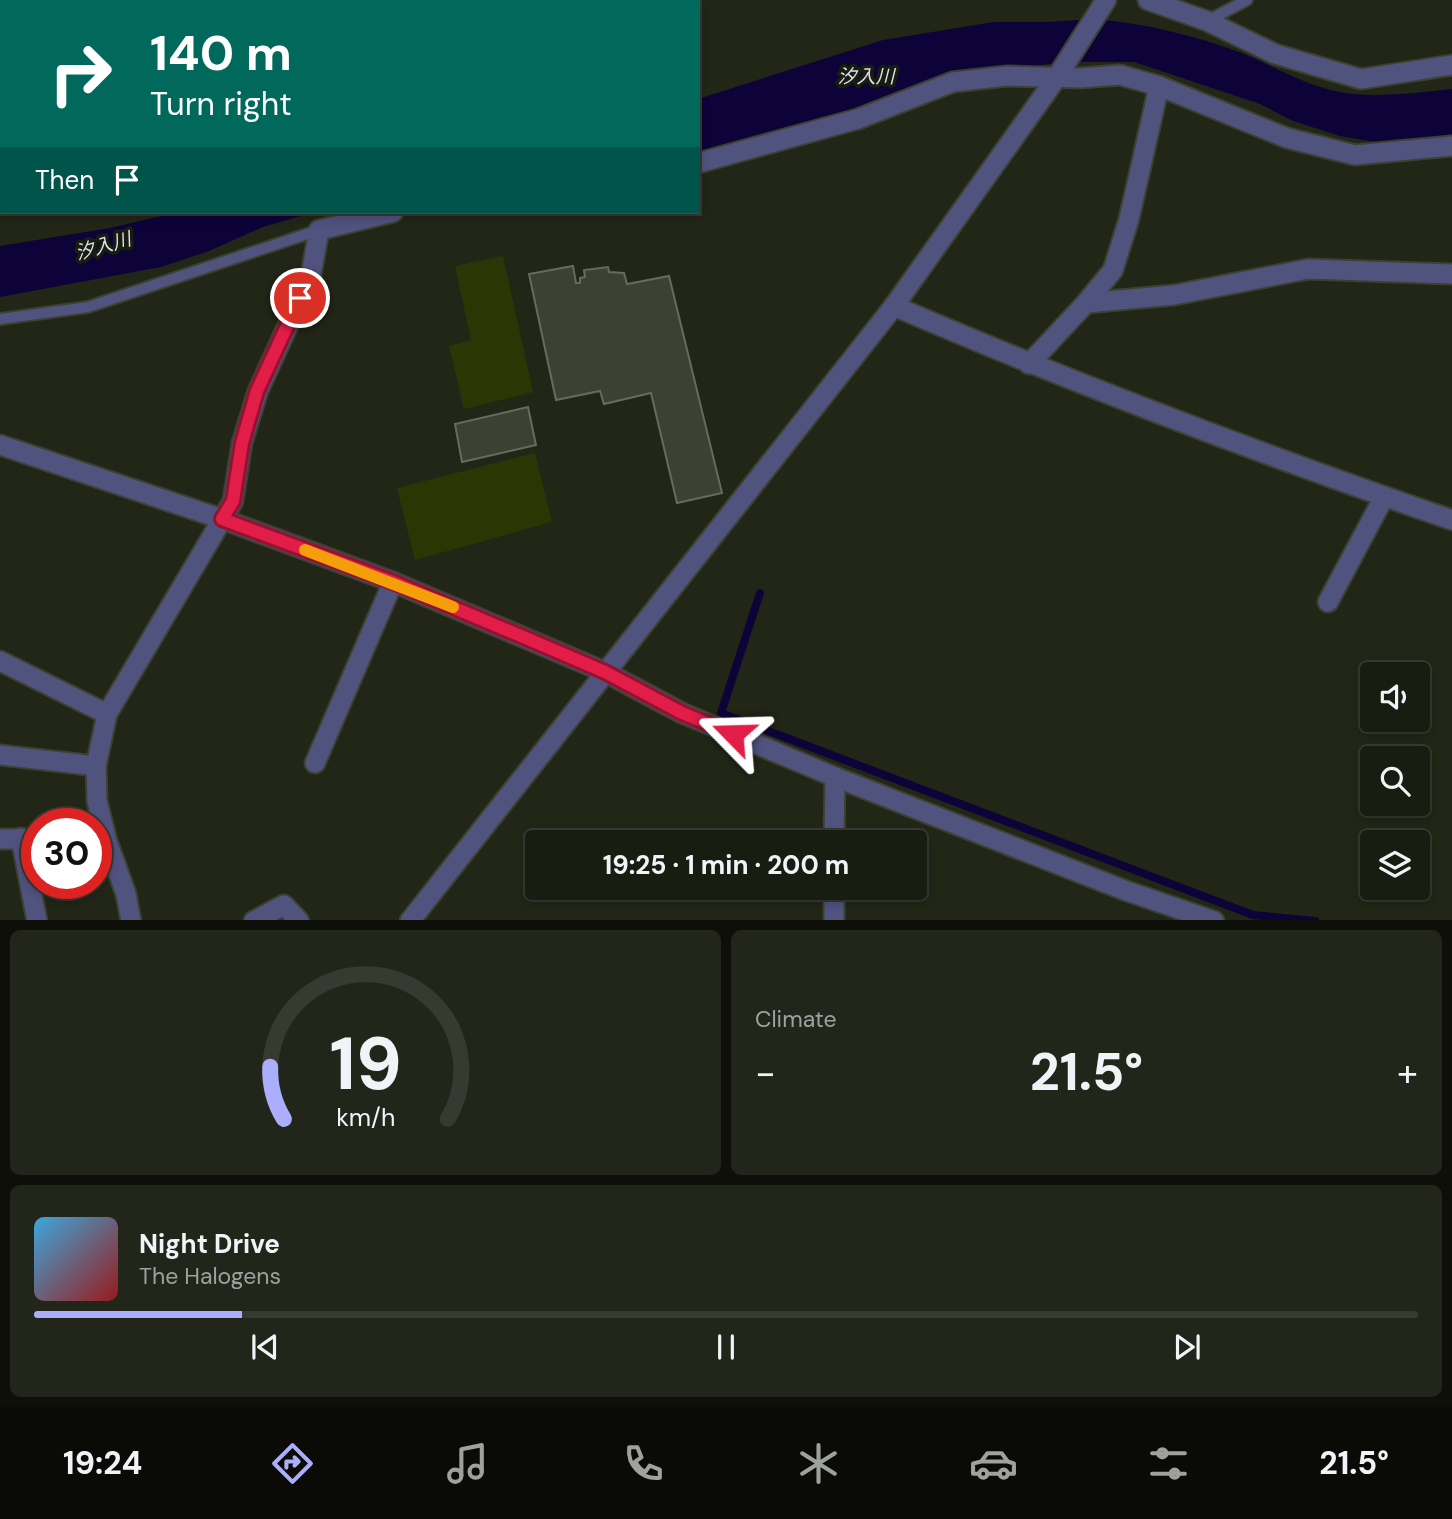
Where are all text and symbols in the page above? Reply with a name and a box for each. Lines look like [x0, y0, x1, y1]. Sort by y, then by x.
text: 140 m [150, 21, 292, 85]
icon: right [35, 28, 126, 119]
water label: 汐入川 [837, 64, 896, 89]
text: Turn right [150, 83, 292, 125]
icon: arrive [108, 161, 146, 199]
text: Then [35, 163, 94, 197]
water label: 汐入川 [72, 226, 136, 266]
pin [270, 268, 330, 328]
icon: arrive [281, 279, 319, 317]
map controls [1360, 662, 1430, 900]
button: sound [1360, 662, 1430, 732]
position arrow [696, 697, 770, 771]
button: search [1360, 746, 1430, 816]
speed limit sign: 30 [21, 808, 112, 899]
button: layers [1360, 830, 1430, 900]
text: 19:25 · 1 min · 200 m [603, 848, 849, 882]
text: Climate [755, 1004, 837, 1034]
text: 19 [329, 1017, 402, 1112]
text: 21.5° [1030, 1038, 1143, 1106]
text: − [755, 1048, 776, 1098]
text: + [1397, 1048, 1418, 1098]
text: km/h [336, 1100, 395, 1133]
text: Night Drive [139, 1227, 280, 1261]
text: The Halogens [139, 1261, 281, 1291]
icon: previous [246, 1328, 284, 1366]
icon: pause [707, 1328, 745, 1366]
icon: next [1168, 1328, 1206, 1366]
icon: directions [268, 1439, 317, 1488]
icon: music [443, 1439, 492, 1488]
icon: phone [619, 1439, 668, 1488]
icon: climate [794, 1439, 843, 1488]
icon: car [969, 1439, 1018, 1488]
icon: filters [1144, 1439, 1193, 1488]
text: 19:24 [63, 1442, 142, 1484]
text: 21.5° [1319, 1442, 1389, 1484]

